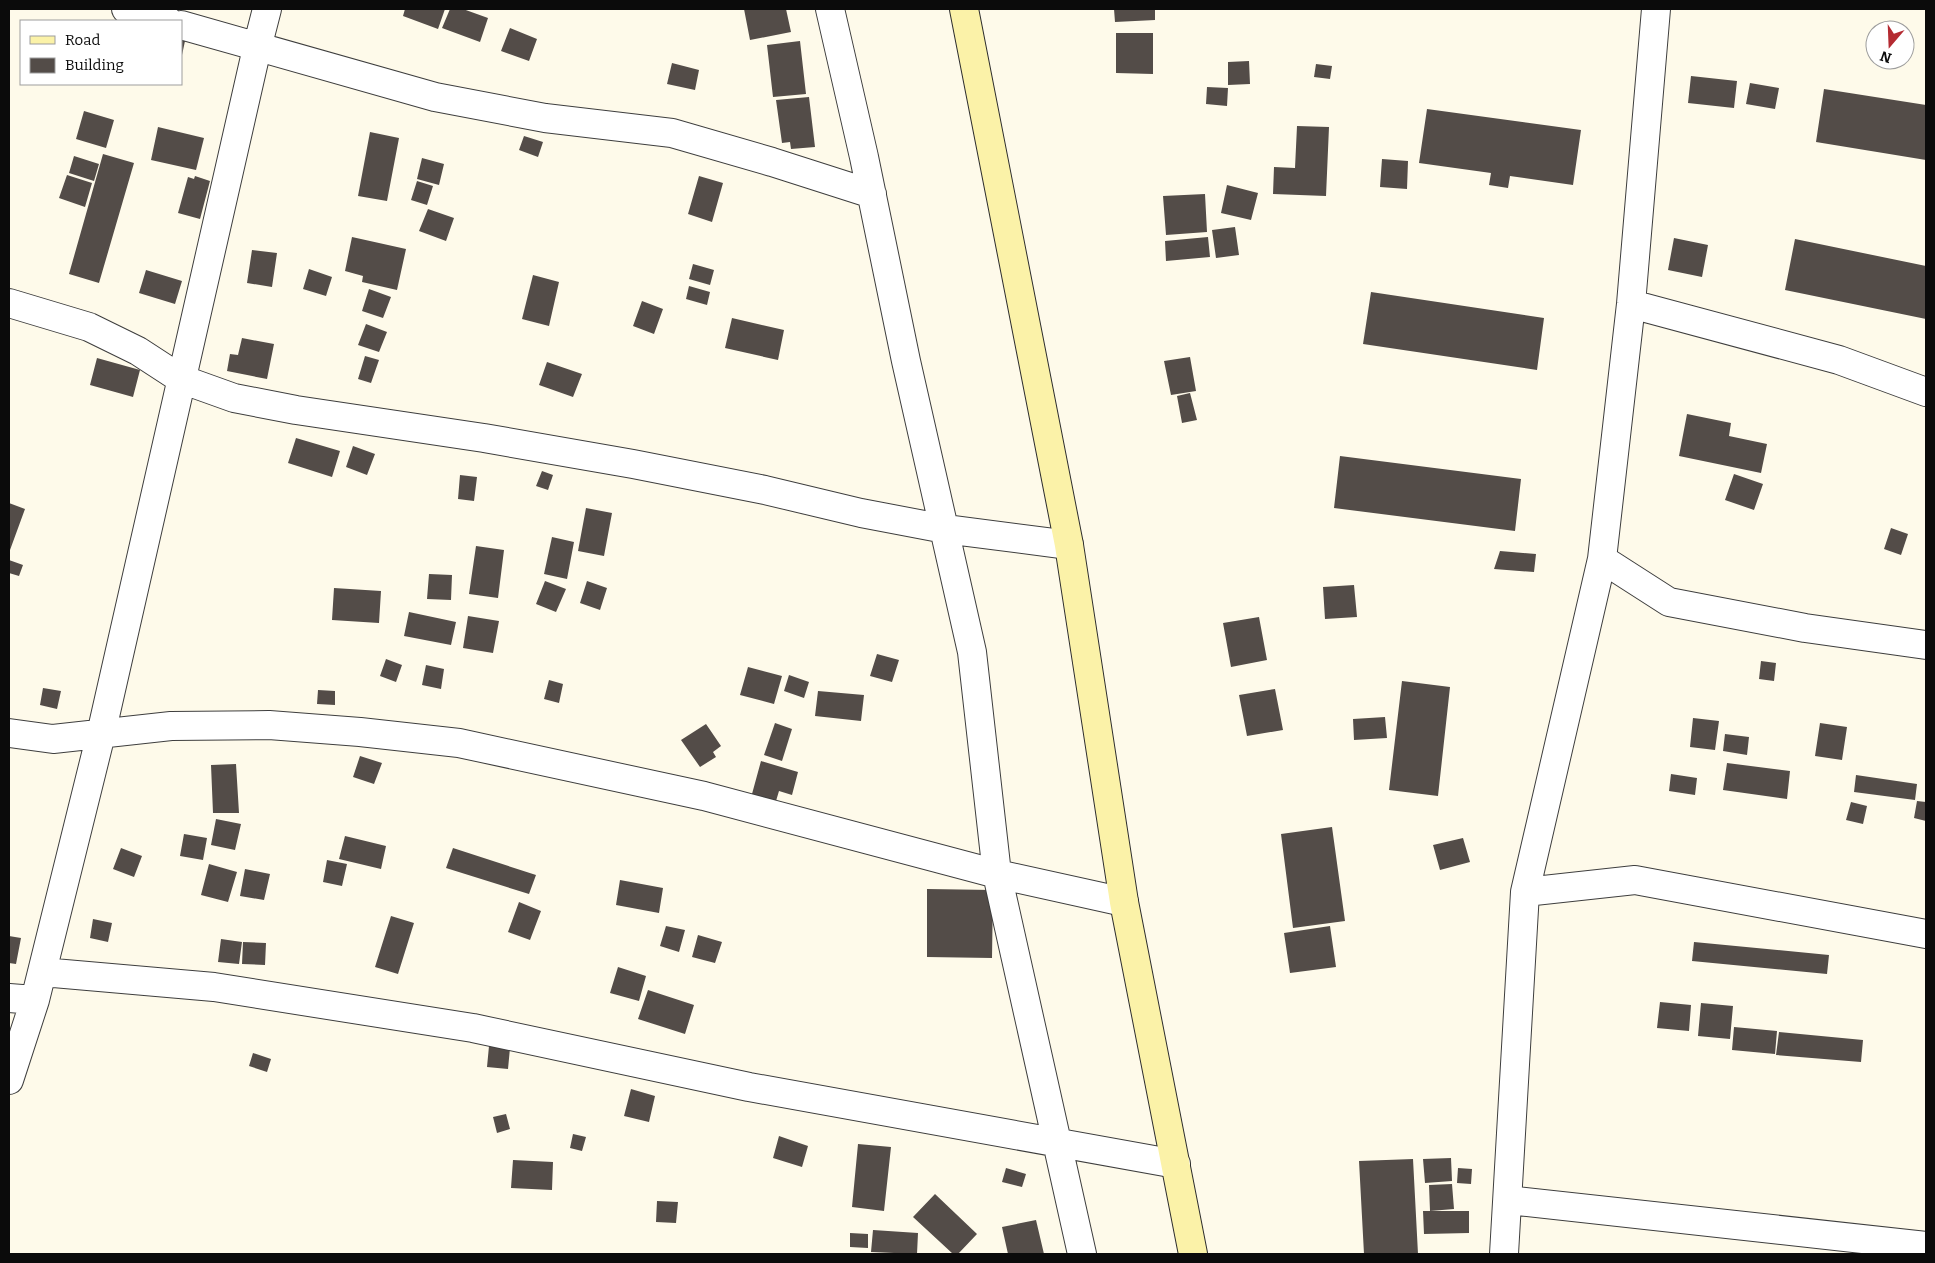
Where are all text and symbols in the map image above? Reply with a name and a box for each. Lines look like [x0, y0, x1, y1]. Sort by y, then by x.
legend [20, 20, 182, 85]
north arrow [1865, 20, 1915, 70]
text: Road [65, 31, 100, 49]
text: N [1878, 47, 1894, 67]
text: Building [65, 56, 124, 74]

